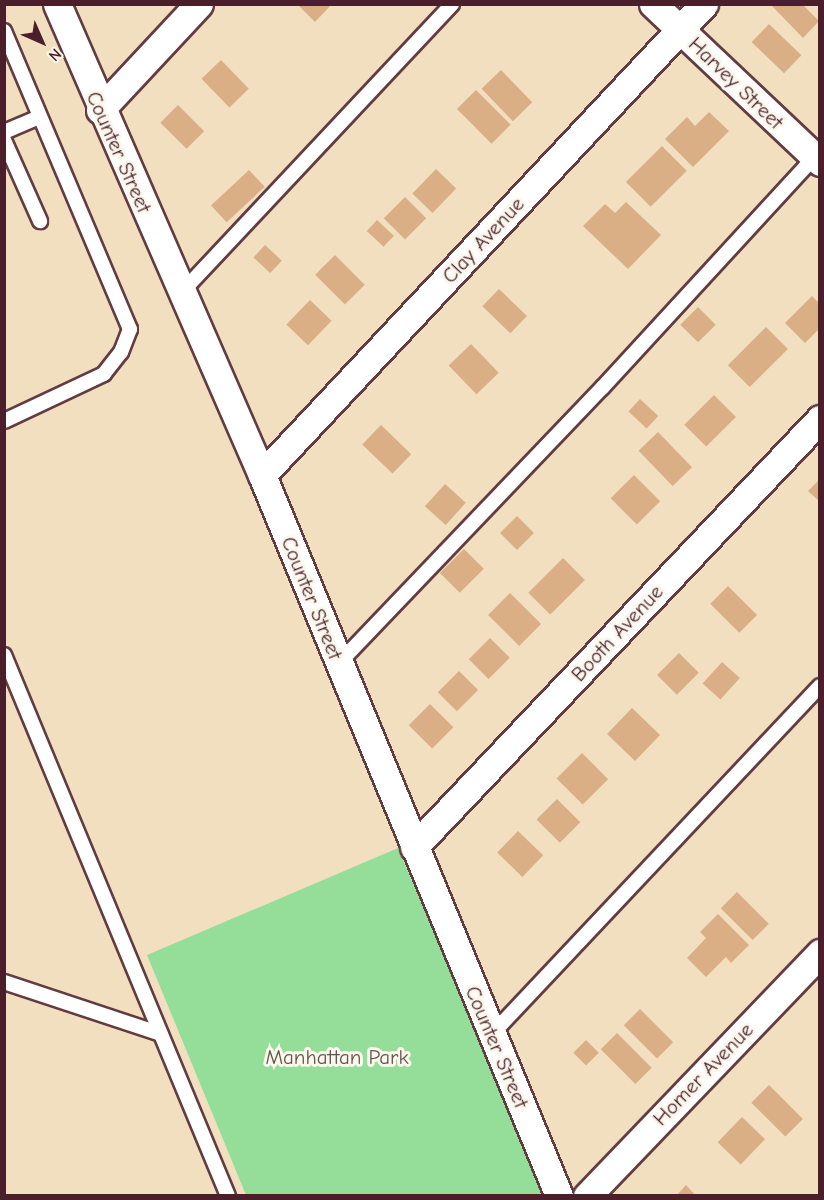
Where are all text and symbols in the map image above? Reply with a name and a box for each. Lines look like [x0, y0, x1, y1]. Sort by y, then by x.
north arrow [12, 12, 72, 72]
street label: Harvey Street [683, 31, 789, 135]
text: N [45, 45, 65, 65]
street label: Counter Street [81, 87, 157, 217]
street label: Clay Avenue [437, 192, 529, 288]
street label: Counter Street [276, 533, 348, 663]
street label: Booth Avenue [566, 579, 668, 687]
street label: Counter Street [460, 982, 534, 1112]
street label: Homer Avenue [648, 1017, 758, 1131]
park label: Manhattan Park [265, 1044, 409, 1070]

